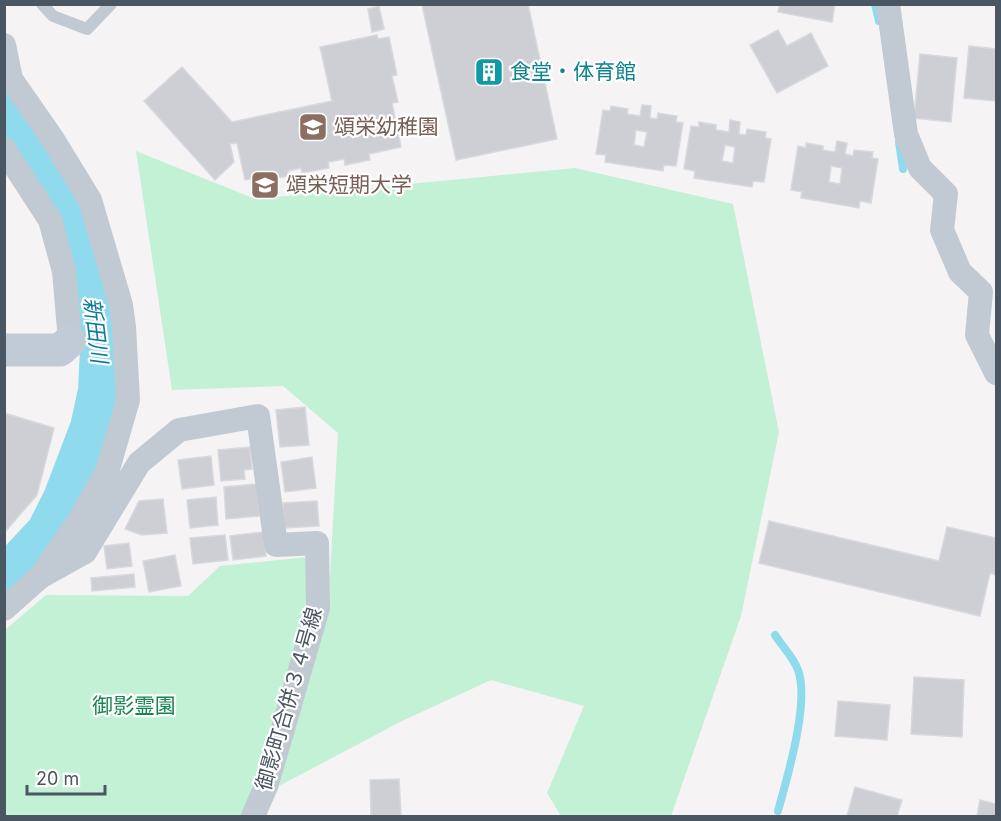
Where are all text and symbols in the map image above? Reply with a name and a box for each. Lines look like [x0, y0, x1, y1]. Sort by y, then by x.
building icon: 食堂・体育館 [473, 56, 505, 88]
place label: 食堂・体育館 [510, 59, 636, 84]
school or university icon: 頌栄幼稚園 [297, 111, 329, 143]
place label: 頌栄幼稚園 [334, 114, 439, 139]
school or university icon: 頌栄短期大学 [249, 169, 281, 201]
place label: 頌栄短期大学 [286, 172, 412, 197]
water label: 新田川 [79, 296, 113, 366]
street label: 御影町合併３４号線 [250, 605, 327, 793]
park label: 御影霊園 [92, 693, 176, 718]
scale bar [27, 758, 105, 796]
text: 20 m [36, 768, 79, 789]

